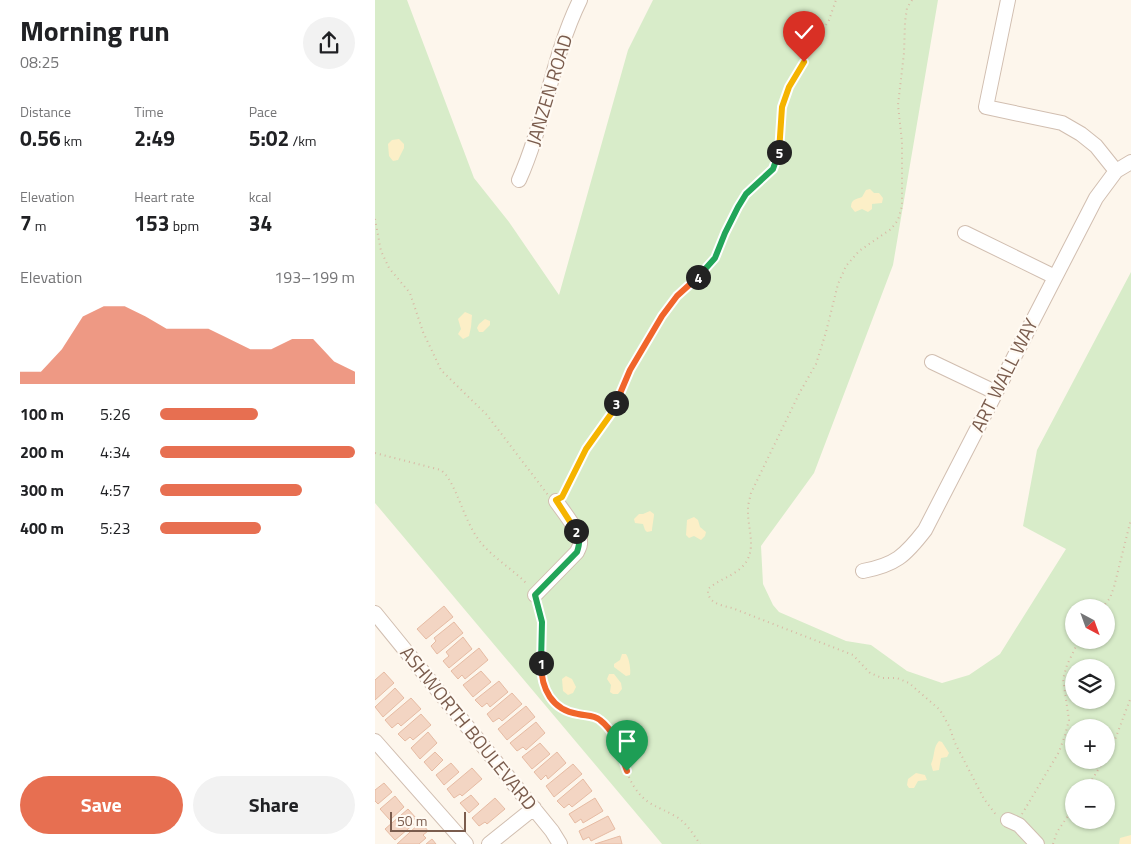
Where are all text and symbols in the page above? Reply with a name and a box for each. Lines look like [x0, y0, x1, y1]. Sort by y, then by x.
text: Morning run [20, 9, 170, 52]
pin [783, 11, 825, 62]
button: share [303, 17, 355, 69]
icon: check [790, 18, 818, 46]
street label: JANZEN ROAD [518, 31, 579, 149]
text: 08:25 [20, 50, 59, 74]
text: Distance [20, 101, 71, 122]
text: Time [134, 101, 164, 122]
text: Pace [249, 101, 277, 122]
text: 0.56 [20, 122, 61, 154]
text: 2:49 [134, 122, 175, 154]
text: 5:02 [249, 122, 289, 154]
text: km [61, 130, 82, 151]
text: /km [289, 130, 317, 151]
pin: 5 [767, 140, 791, 164]
text: 5 [776, 142, 783, 163]
text: Elevation [20, 186, 74, 207]
text: Heart rate [134, 186, 194, 207]
text: kcal [249, 186, 272, 207]
text: 7 [20, 207, 32, 239]
text: 153 [134, 207, 170, 239]
text: 34 [249, 207, 272, 239]
text: m [32, 215, 47, 236]
text: bpm [170, 215, 199, 236]
pin: 4 [685, 264, 711, 290]
text: Elevation [20, 265, 82, 289]
text: 193–199 m [274, 265, 355, 289]
text: 4 [695, 267, 702, 288]
street label: ART WALL WAY [962, 312, 1045, 437]
pin: 3 [603, 390, 629, 416]
text: 3 [613, 393, 620, 414]
text: 100 m [20, 402, 64, 426]
text: 5:26 [100, 402, 130, 426]
text: 200 m [20, 440, 64, 464]
text: 4:34 [100, 440, 130, 464]
text: 300 m [20, 478, 64, 502]
text: 4:57 [100, 478, 130, 502]
text: 400 m [20, 516, 64, 540]
text: 5:23 [100, 516, 130, 540]
pin: 2 [563, 518, 589, 544]
text: 2 [573, 521, 580, 542]
north arrow [1065, 599, 1115, 649]
map controls [1065, 599, 1115, 829]
street label: ASHWORTH BOULEVARD [394, 639, 545, 816]
pin: 1 [529, 650, 553, 676]
text: 1 [538, 653, 545, 674]
button: layers [1065, 659, 1115, 709]
button: + [1065, 719, 1115, 769]
pin [606, 720, 648, 771]
icon: arrive [613, 727, 641, 755]
button: Save [20, 776, 183, 834]
button: Share [193, 776, 355, 834]
button: − [1065, 779, 1115, 829]
scale bar [390, 809, 466, 832]
text: 50 m [397, 810, 427, 831]

